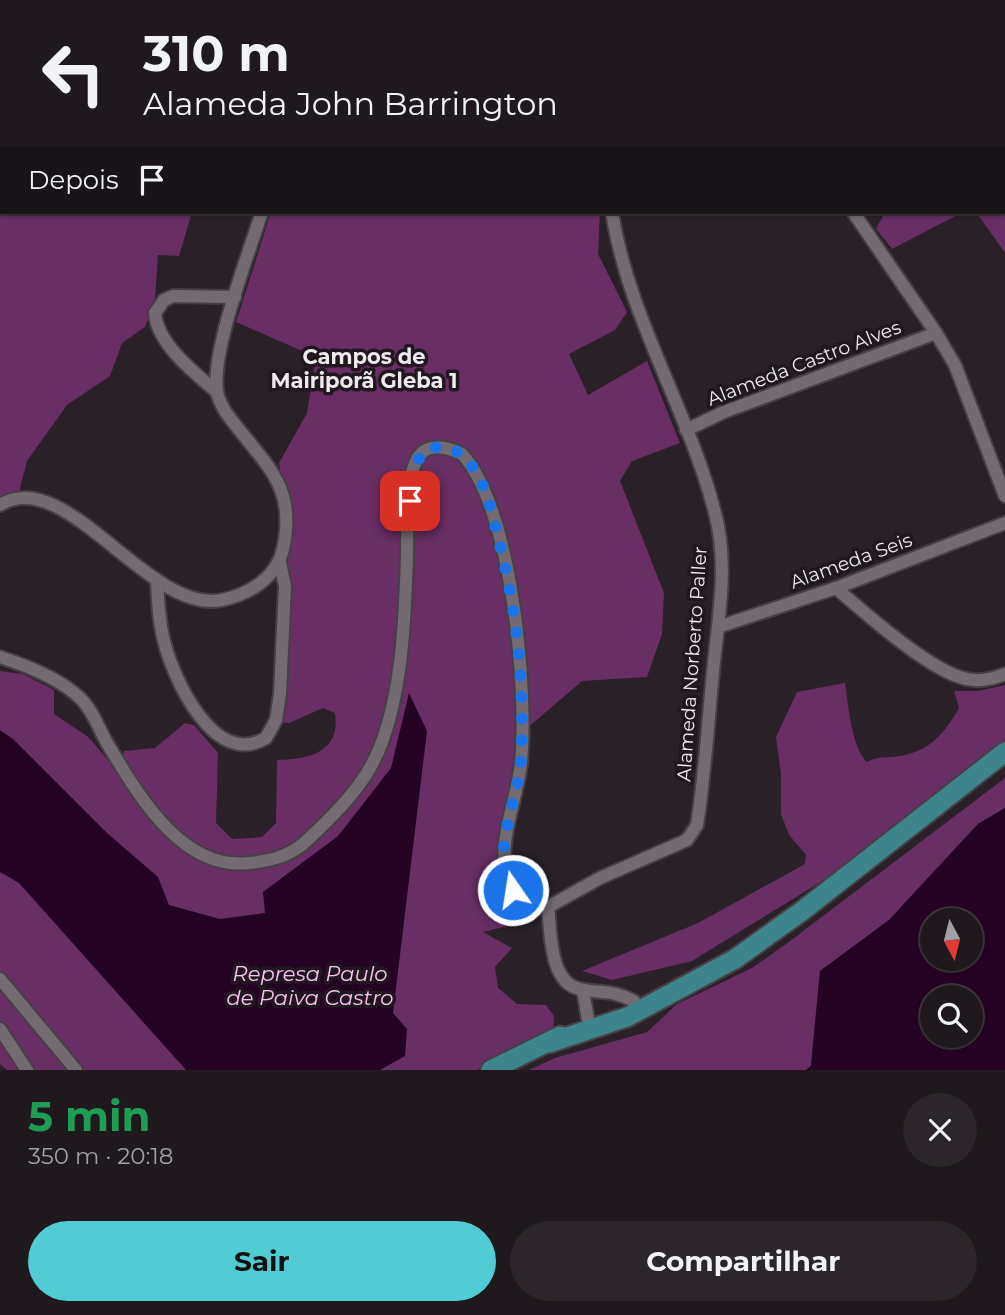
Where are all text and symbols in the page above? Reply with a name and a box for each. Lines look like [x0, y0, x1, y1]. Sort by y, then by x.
text: 310 m [143, 24, 290, 83]
icon: left [28, 28, 119, 119]
text: Alameda John Barrington [143, 84, 558, 123]
icon: arrive [133, 161, 171, 199]
text: Depois [28, 164, 119, 196]
street label: Alameda Castro Alves [704, 315, 904, 411]
district label: Campos de Mairiporã Gleba 1 [270, 344, 458, 393]
pin [380, 471, 440, 531]
icon: arrive [391, 482, 429, 520]
street label: Alameda Seis [787, 528, 915, 594]
street label: Alameda Norberto Paller [672, 546, 712, 782]
position arrow [476, 853, 550, 927]
north arrow [920, 908, 984, 971]
map controls [920, 908, 983, 1048]
water label: Represa Paulo de Paiva Castro [227, 961, 393, 1010]
button: search [920, 985, 983, 1048]
text: 5 min [28, 1090, 151, 1142]
button: close [903, 1093, 977, 1167]
text: 350 m · 20:18 [28, 1142, 173, 1170]
button: Sair [28, 1221, 496, 1301]
button: Compartilhar [510, 1221, 977, 1301]

